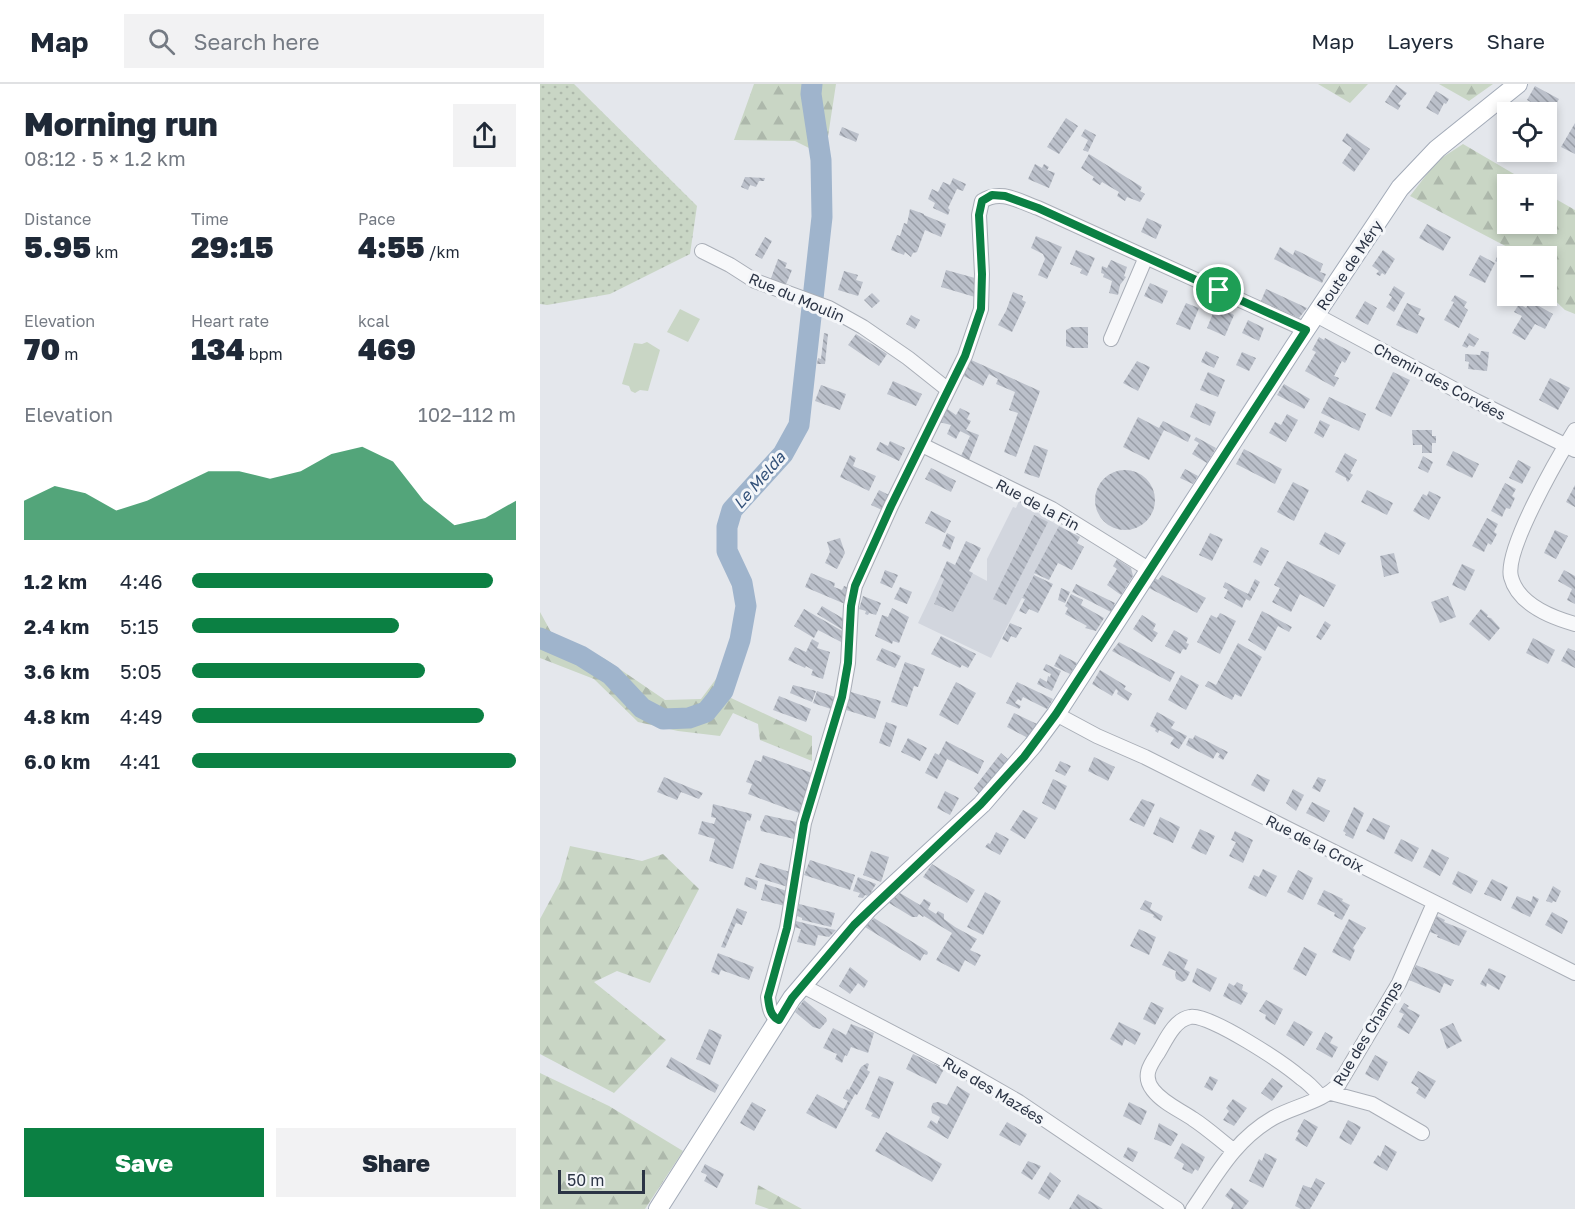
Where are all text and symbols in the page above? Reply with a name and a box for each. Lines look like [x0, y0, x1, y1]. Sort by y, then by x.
search box [124, 14, 544, 68]
text: Map [30, 25, 88, 58]
icon: search [145, 25, 178, 58]
text: Search here [193, 28, 319, 55]
text: Map [1311, 28, 1354, 54]
text: Layers [1387, 28, 1454, 54]
text: Share [1487, 28, 1545, 54]
map controls [1497, 102, 1557, 306]
button: locate [1497, 102, 1557, 162]
text: Morning run [24, 104, 218, 143]
button: share [453, 104, 516, 167]
text: 08:12 · 5 × 1.2 km [24, 146, 186, 170]
button: + [1497, 174, 1557, 234]
text: Distance [24, 209, 91, 229]
text: Time [191, 209, 229, 229]
text: Pace [358, 209, 395, 229]
street label: Route de Méry [1312, 216, 1386, 313]
text: 5.95 [24, 229, 91, 265]
text: 29:15 [191, 229, 274, 265]
text: 4:55 [358, 229, 425, 265]
text: km [91, 242, 118, 262]
text: /km [425, 242, 460, 262]
button: − [1497, 246, 1557, 306]
pin [1193, 264, 1244, 315]
street label: Rue du Moulin [746, 269, 848, 325]
icon: arrive [1202, 273, 1235, 306]
text: Elevation [24, 311, 95, 331]
text: Heart rate [191, 311, 269, 331]
text: kcal [358, 311, 390, 331]
text: 70 [24, 331, 60, 367]
text: 134 [191, 331, 245, 367]
text: 469 [358, 331, 416, 367]
street label: Chemin des Corvées [1371, 339, 1509, 423]
text: m [60, 344, 78, 364]
text: bpm [245, 344, 283, 364]
text: Elevation [24, 402, 113, 426]
text: 102–112 m [418, 402, 516, 426]
water label: Le Melda [729, 447, 790, 513]
street label: Rue de la Fin [993, 474, 1083, 534]
text: 1.2 km [24, 569, 87, 593]
text: 4:46 [120, 569, 163, 593]
text: 2.4 km [24, 614, 89, 638]
text: 5:15 [120, 614, 159, 638]
text: 3.6 km [24, 659, 89, 683]
text: 5:05 [120, 659, 162, 683]
text: 4.8 km [24, 704, 90, 728]
text: 4:49 [120, 704, 163, 728]
text: 6.0 km [24, 749, 90, 773]
text: 4:41 [120, 749, 160, 773]
street label: Rue de la Croix [1263, 811, 1367, 875]
street label: Rue des Champs [1329, 977, 1405, 1089]
street label: Rue des Mazées [940, 1053, 1048, 1127]
button: Save [24, 1128, 264, 1197]
button: Share [276, 1128, 516, 1197]
scale bar [558, 1167, 645, 1194]
text: 50 m [567, 1170, 604, 1190]

